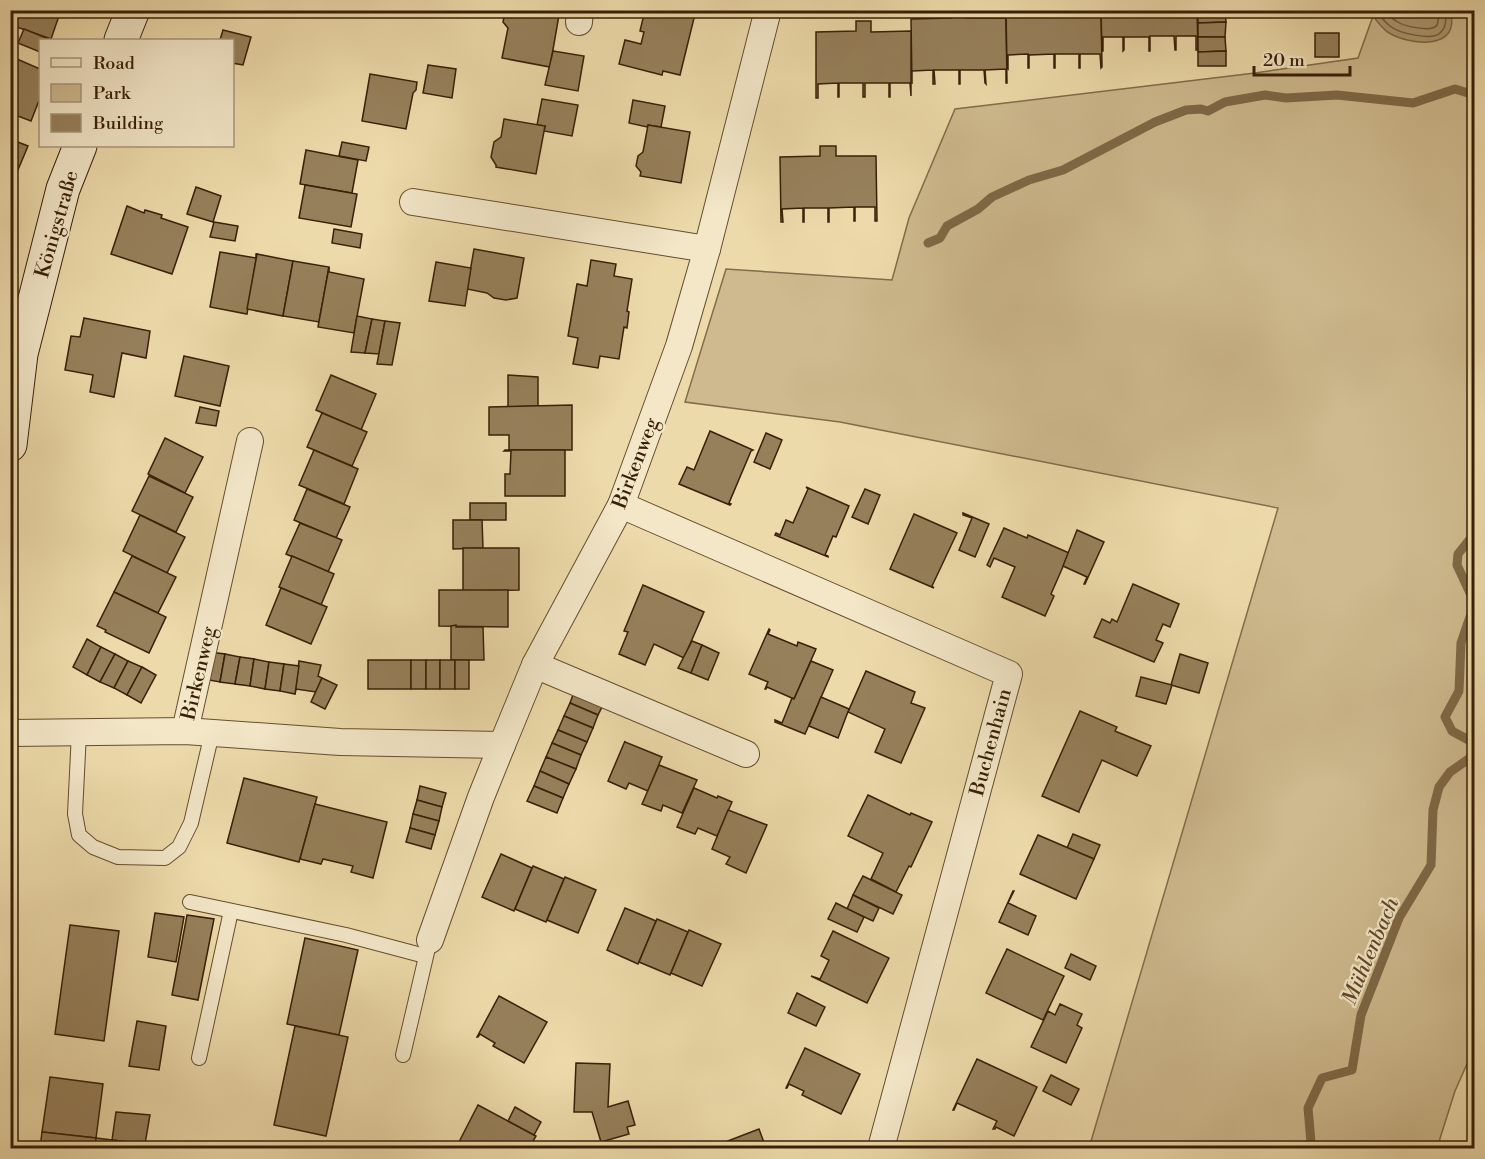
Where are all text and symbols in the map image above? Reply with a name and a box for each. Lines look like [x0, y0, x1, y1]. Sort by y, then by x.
legend [39, 39, 234, 147]
scale bar [1254, 39, 1350, 77]
text: 20 m [1263, 49, 1305, 72]
text: Road [93, 52, 136, 75]
text: Park [93, 82, 132, 105]
text: Building [92, 112, 164, 135]
street label: Königstraße [30, 168, 85, 281]
street label: Birkenweg [607, 414, 665, 514]
street label: Birkenweg [176, 623, 223, 724]
street label: Buchenhain [965, 686, 1018, 800]
water label: Mühlenbach [1337, 893, 1405, 1009]

